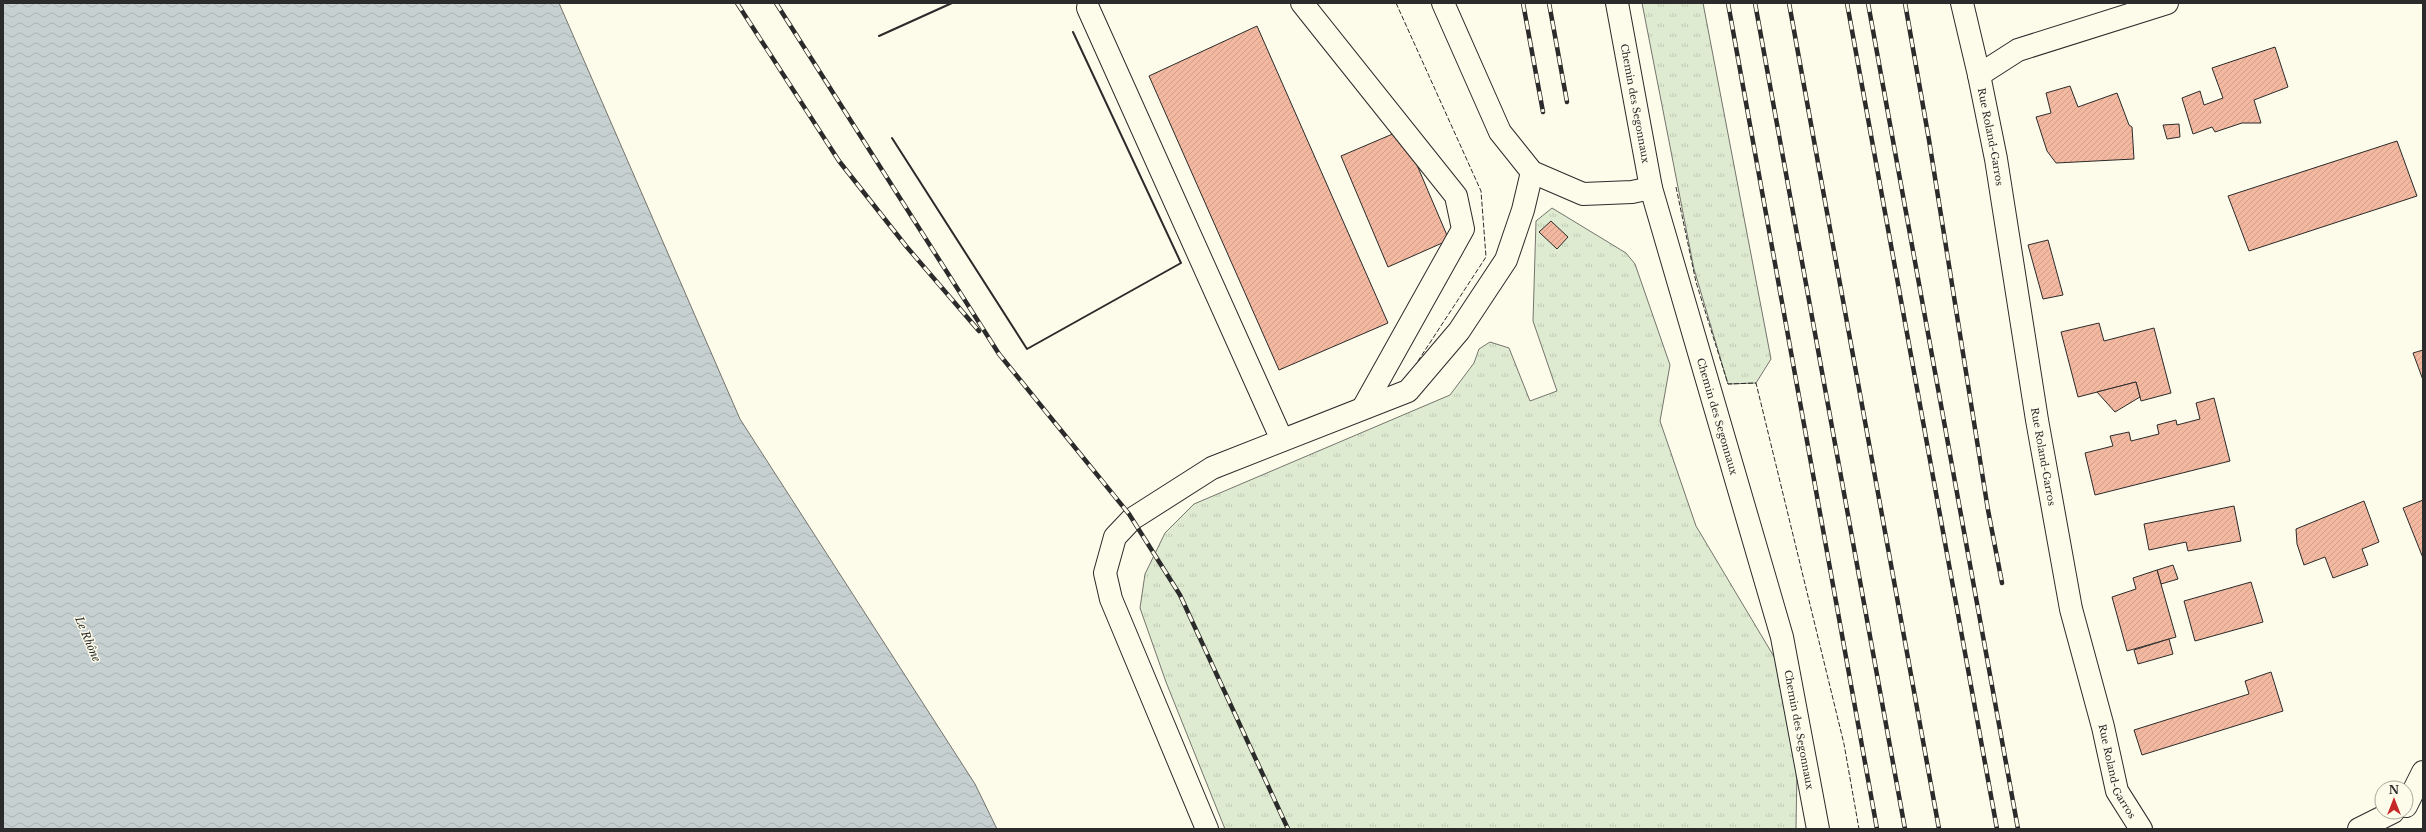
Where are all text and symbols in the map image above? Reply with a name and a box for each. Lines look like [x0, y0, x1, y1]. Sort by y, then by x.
street label: Chemin des Segonnaux [1618, 42, 1653, 164]
street label: Rue Roland-Garros [1975, 87, 2007, 187]
street label: Chemin des Segonnaux [1694, 356, 1741, 476]
street label: Rue Roland-Garros [2029, 407, 2059, 507]
water label: Le Rhône [72, 613, 104, 664]
street label: Chemin des Segonnaux [1782, 669, 1817, 790]
street label: Rue Roland-Garros [2096, 723, 2139, 821]
north arrow [2374, 780, 2414, 820]
text: N [2389, 783, 2400, 797]

